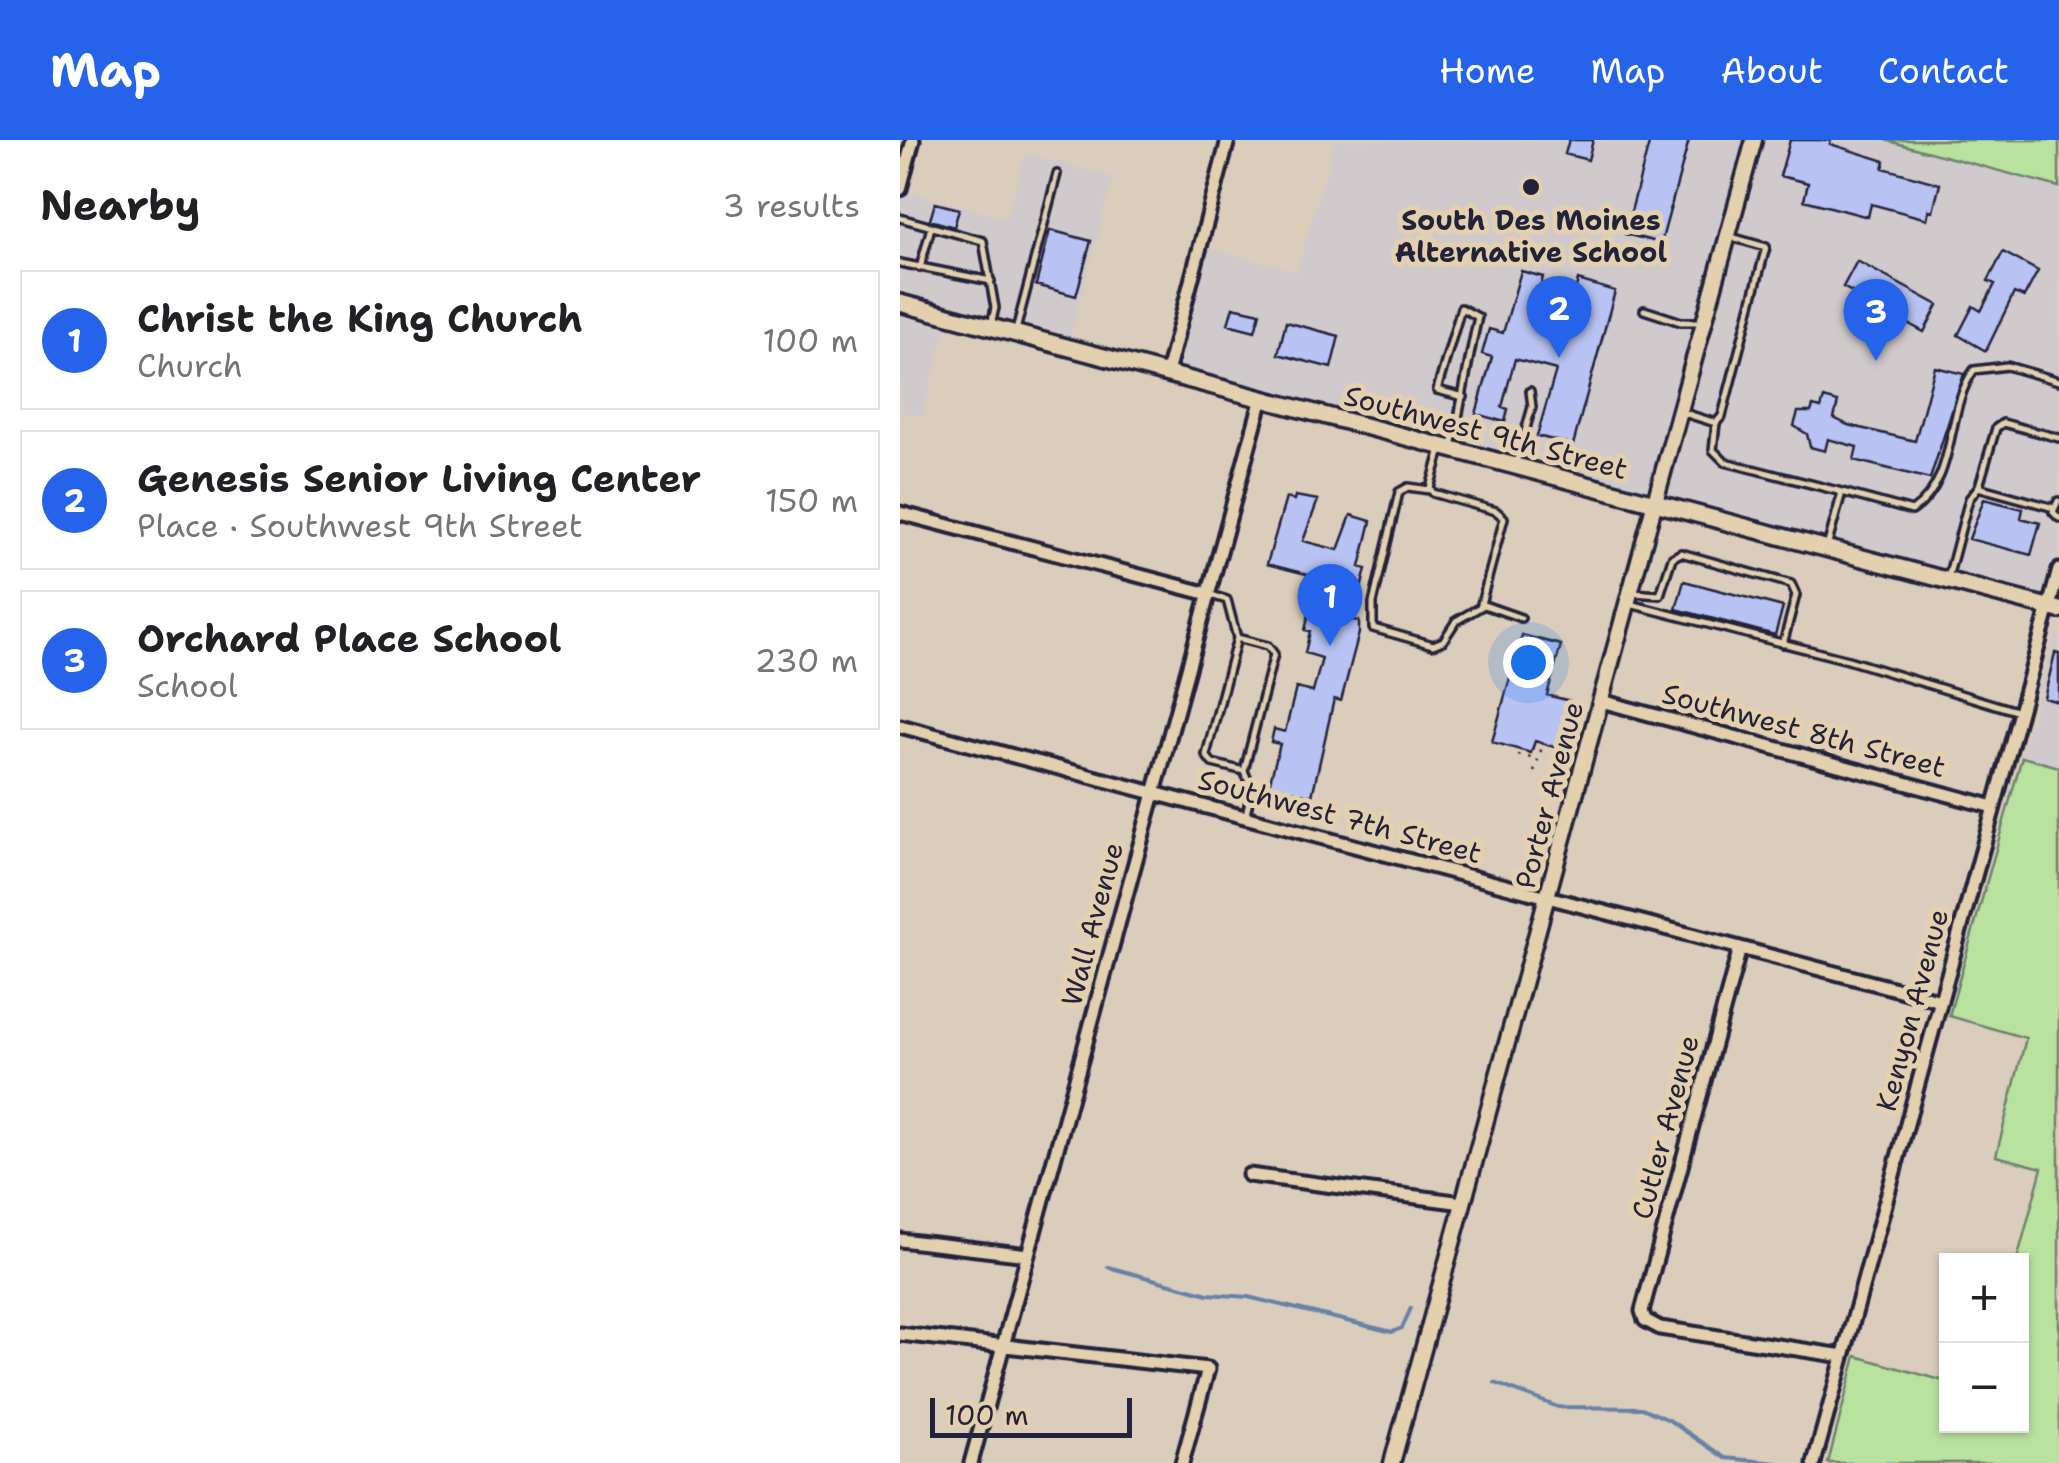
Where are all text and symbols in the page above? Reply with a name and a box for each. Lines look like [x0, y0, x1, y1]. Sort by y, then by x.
text: Map [50, 38, 161, 102]
text: Home [1439, 47, 1535, 94]
text: Map [1590, 47, 1665, 94]
text: About [1720, 47, 1823, 94]
text: Contact [1878, 47, 2009, 94]
marker: South Des Moines Alternative School [1520, 176, 1542, 198]
text: Nearby [40, 177, 200, 233]
text: 3 results [723, 184, 860, 227]
place label: South Des Moines Alternative School [1395, 201, 1667, 271]
pin: 2 [1526, 276, 1592, 358]
pin: 3 [1844, 278, 1908, 361]
text: Christ the King Church [137, 293, 583, 344]
text: 1 [67, 319, 82, 362]
text: 100 m [762, 319, 858, 362]
text: Church [137, 344, 243, 387]
street label: Southwest 9th Street [1340, 376, 1632, 488]
text: Genesis Senior Living Center [137, 453, 701, 504]
text: 2 [63, 479, 86, 522]
text: 150 m [765, 479, 858, 522]
text: Place · Southwest 9th Street [137, 504, 583, 547]
pin: 1 [1298, 564, 1362, 646]
text: Orchard Place School [137, 613, 562, 664]
your location [1503, 637, 1554, 688]
text: 3 [63, 639, 86, 682]
text: 230 m [755, 639, 858, 682]
text: School [137, 664, 238, 707]
street label: Southwest 8th Street [1658, 674, 1950, 786]
street label: Porter Avenue [1506, 697, 1592, 893]
street label: Southwest 7th Street [1194, 760, 1486, 872]
street label: Wall Avenue [1052, 838, 1132, 1010]
street label: Kenyon Avenue [1867, 905, 1957, 1115]
street label: Cutler Avenue [1622, 1031, 1708, 1223]
map controls [1939, 1253, 2029, 1433]
button: + [1939, 1253, 2029, 1343]
button: − [1939, 1343, 2029, 1433]
scale bar [930, 1393, 1132, 1438]
text: 100 m [945, 1396, 1029, 1434]

